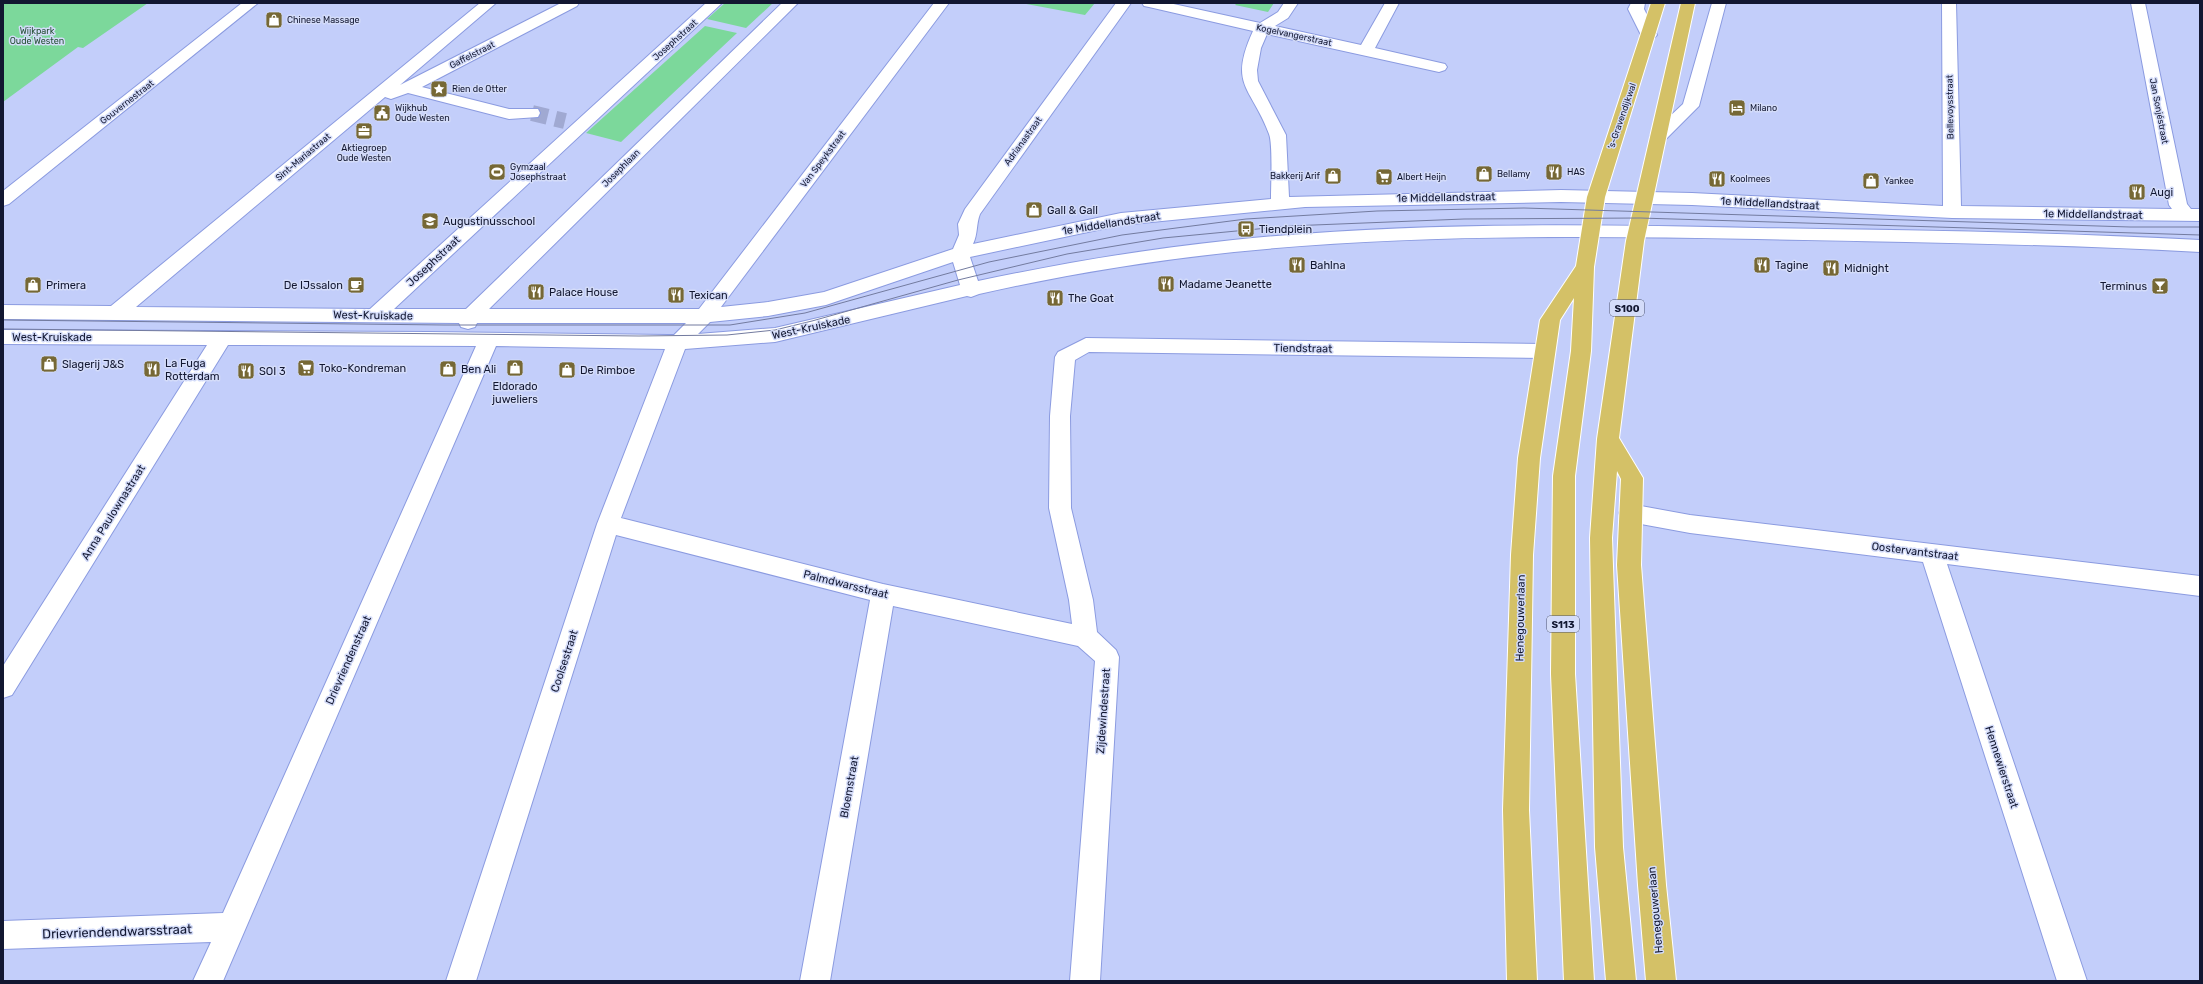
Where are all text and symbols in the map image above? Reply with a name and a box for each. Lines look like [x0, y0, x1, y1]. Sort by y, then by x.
shop icon: Chinese Massage [264, 10, 284, 30]
place label: Chinese Massage [287, 15, 360, 25]
street label: Josephstraat [651, 17, 700, 63]
street label: Kogelvangerstraat [1255, 22, 1333, 48]
park label: Wijkpark Oude Westen [10, 26, 64, 46]
street label: Gaffelstraat [448, 39, 497, 71]
street label: Bellevoysstraat [1944, 74, 1956, 139]
street label: Jan Sonjéstraat [2148, 77, 2170, 145]
street label: Gouvernestraat [98, 78, 156, 126]
place icon: Rien de Otter [429, 79, 449, 99]
street label: 's-Gravendijkwal [1606, 82, 1638, 150]
place label: Rien de Otter [452, 84, 508, 94]
hotel icon: Milano [1727, 98, 1747, 118]
public building icon: Wijkhub Oude Westen [372, 103, 392, 123]
place label: Wijkhub Oude Westen [395, 103, 450, 123]
place label: Milano [1750, 103, 1777, 113]
street label: Adrianastraat [1002, 115, 1044, 167]
office icon: Aktiegroep Oude Westen [354, 121, 374, 141]
street label: Van Speykstraat [798, 128, 848, 189]
street label: Sint-Mariastraat [274, 131, 333, 183]
place label: Aktiegroep Oude Westen [337, 143, 391, 163]
street label: Josephlaan [600, 147, 642, 189]
sports icon: Gymzaal Josephstraat [487, 162, 507, 182]
place label: Gymzaal Josephstraat [510, 162, 567, 182]
restaurant icon: HAS [1544, 162, 1564, 182]
shop icon: Bellamy [1474, 164, 1494, 184]
shop icon: Bakkerij Arif [1323, 166, 1343, 186]
supermarket icon: Albert Heijn [1374, 167, 1394, 187]
place label: HAS [1567, 167, 1585, 177]
place label: Bellamy [1497, 169, 1530, 179]
restaurant icon: Koolmees [1707, 169, 1727, 189]
place label: Bakkerij Arif [1270, 171, 1321, 181]
shop icon: Yankee [1861, 171, 1881, 191]
place label: Albert Heijn [1397, 172, 1446, 182]
place label: Koolmees [1730, 174, 1771, 184]
place label: Yankee [1884, 176, 1914, 186]
restaurant icon: Augi [2127, 182, 2147, 202]
place label: Augi [2150, 186, 2173, 199]
street label: 1e Middellandstraat [1396, 190, 1496, 205]
street label: 1e Middellandstraat [1720, 194, 1821, 213]
shop icon: Gall & Gall [1024, 200, 1044, 220]
place label: Gall & Gall [1047, 204, 1098, 217]
street label: 1e Middellandstraat [2043, 207, 2143, 222]
street label: 1e Middellandstraat [1061, 209, 1162, 238]
school or university icon: Augustinusschool [420, 211, 440, 231]
place label: Augustinusschool [443, 215, 535, 228]
bus stop icon: Tiendplein [1236, 219, 1256, 239]
place label: Tiendplein [1259, 223, 1312, 236]
street label: Josephstraat [404, 233, 463, 290]
restaurant icon: Bahlna [1287, 255, 1307, 275]
restaurant icon: Tagine [1752, 255, 1772, 275]
restaurant icon: Midnight [1821, 258, 1841, 278]
place label: Bahlna [1310, 259, 1346, 272]
place label: Tagine [1775, 259, 1808, 272]
place label: Midnight [1844, 262, 1889, 275]
restaurant icon: Madame Jeanette [1156, 274, 1176, 294]
shop icon: Primera [23, 275, 43, 295]
cafe icon: De IJssalon [346, 275, 366, 295]
bar icon: Terminus [2150, 276, 2170, 296]
place label: Madame Jeanette [1179, 278, 1272, 291]
place label: Primera [46, 279, 86, 292]
place label: De IJssalon [284, 279, 343, 292]
place label: Terminus [2100, 280, 2147, 293]
restaurant icon: Palace House [526, 282, 546, 302]
restaurant icon: Texican [666, 285, 686, 305]
place label: Palace House [549, 286, 618, 299]
restaurant icon: The Goat [1045, 288, 1065, 308]
place label: Texican [689, 289, 728, 302]
place label: The Goat [1068, 292, 1115, 305]
road number: S100 [1610, 300, 1644, 316]
street label: West-Kruiskade [333, 308, 413, 323]
street label: West-Kruiskade [771, 313, 851, 342]
street label: West-Kruiskade [12, 331, 92, 344]
street label: Tiendstraat [1273, 341, 1333, 356]
shop icon: Slagerij J&S [39, 354, 59, 374]
place label: La Fuga Rotterdam [165, 357, 220, 383]
place label: Slagerij J&S [62, 358, 124, 371]
supermarket icon: Toko-Kondreman [296, 358, 316, 378]
shop icon: Eldorado juweliers [505, 358, 525, 378]
restaurant icon: La Fuga Rotterdam [142, 359, 162, 379]
shop icon: Ben Ali [438, 359, 458, 379]
shop icon: De Rimboe [557, 360, 577, 380]
restaurant icon: SOI 3 [236, 361, 256, 381]
place label: Toko-Kondreman [319, 362, 406, 375]
place label: Ben Ali [461, 363, 496, 376]
place label: De Rimboe [580, 364, 635, 377]
place label: SOI 3 [259, 365, 286, 378]
place label: Eldorado juweliers [491, 380, 538, 406]
street label: Anna Paulownastraat [79, 462, 148, 562]
street label: Oostervantstraat [1871, 540, 1960, 563]
street label: Palmdwarsstraat [802, 568, 890, 601]
street label: Henegouwerlaan [1513, 574, 1528, 662]
street label: Drievriendenstraat [323, 613, 374, 707]
road number: S113 [1547, 616, 1579, 632]
street label: Coolsestraat [548, 628, 581, 694]
street label: Zijdewindestraat [1094, 667, 1113, 754]
street label: Hennewierstraat [1982, 724, 2021, 811]
street label: Bloemstraat [838, 754, 861, 819]
street label: Henegouwerlaan [1645, 866, 1666, 954]
street label: Drievriendendwarsstraat [42, 921, 192, 942]

